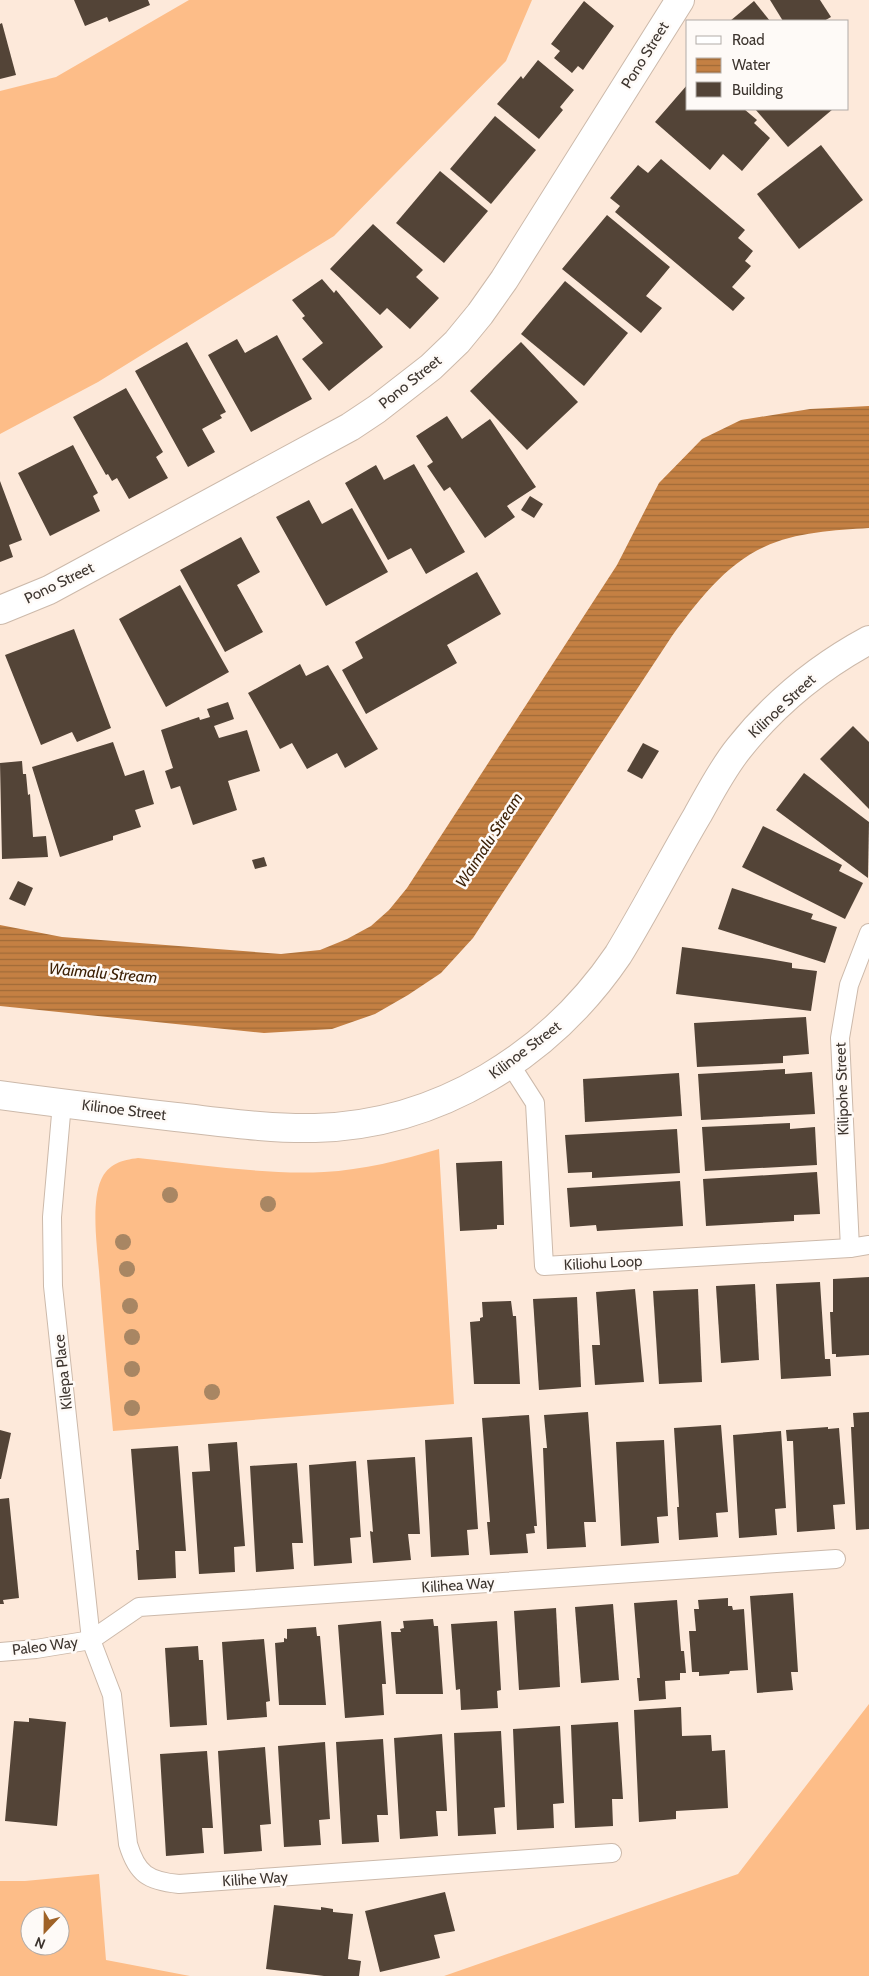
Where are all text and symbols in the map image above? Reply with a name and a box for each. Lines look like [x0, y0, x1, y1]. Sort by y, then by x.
street label: Pono Street [617, 18, 673, 92]
legend [686, 20, 849, 110]
text: Road [732, 31, 765, 49]
text: Water [732, 56, 770, 74]
text: Building [732, 81, 783, 99]
street label: Pono Street [375, 351, 445, 413]
street label: Pono Street [21, 558, 97, 608]
street label: Kilinoe Street [745, 670, 819, 742]
water label: Waimalu Stream [451, 789, 527, 891]
water label: Waimalu Stream [48, 959, 158, 987]
street label: Kilinoe Street [486, 1017, 564, 1083]
street label: Kilipohe Street [831, 1042, 853, 1136]
street label: Kilinoe Street [81, 1096, 167, 1124]
street label: Kiliohu Loop [563, 1252, 643, 1274]
street label: Kilepa Place [50, 1333, 76, 1411]
street label: Kilihea Way [421, 1573, 496, 1597]
street label: Paleo Way [11, 1633, 79, 1659]
street label: Kilihe Way [221, 1868, 289, 1890]
north arrow [20, 1906, 70, 1956]
text: N [32, 1933, 48, 1953]

